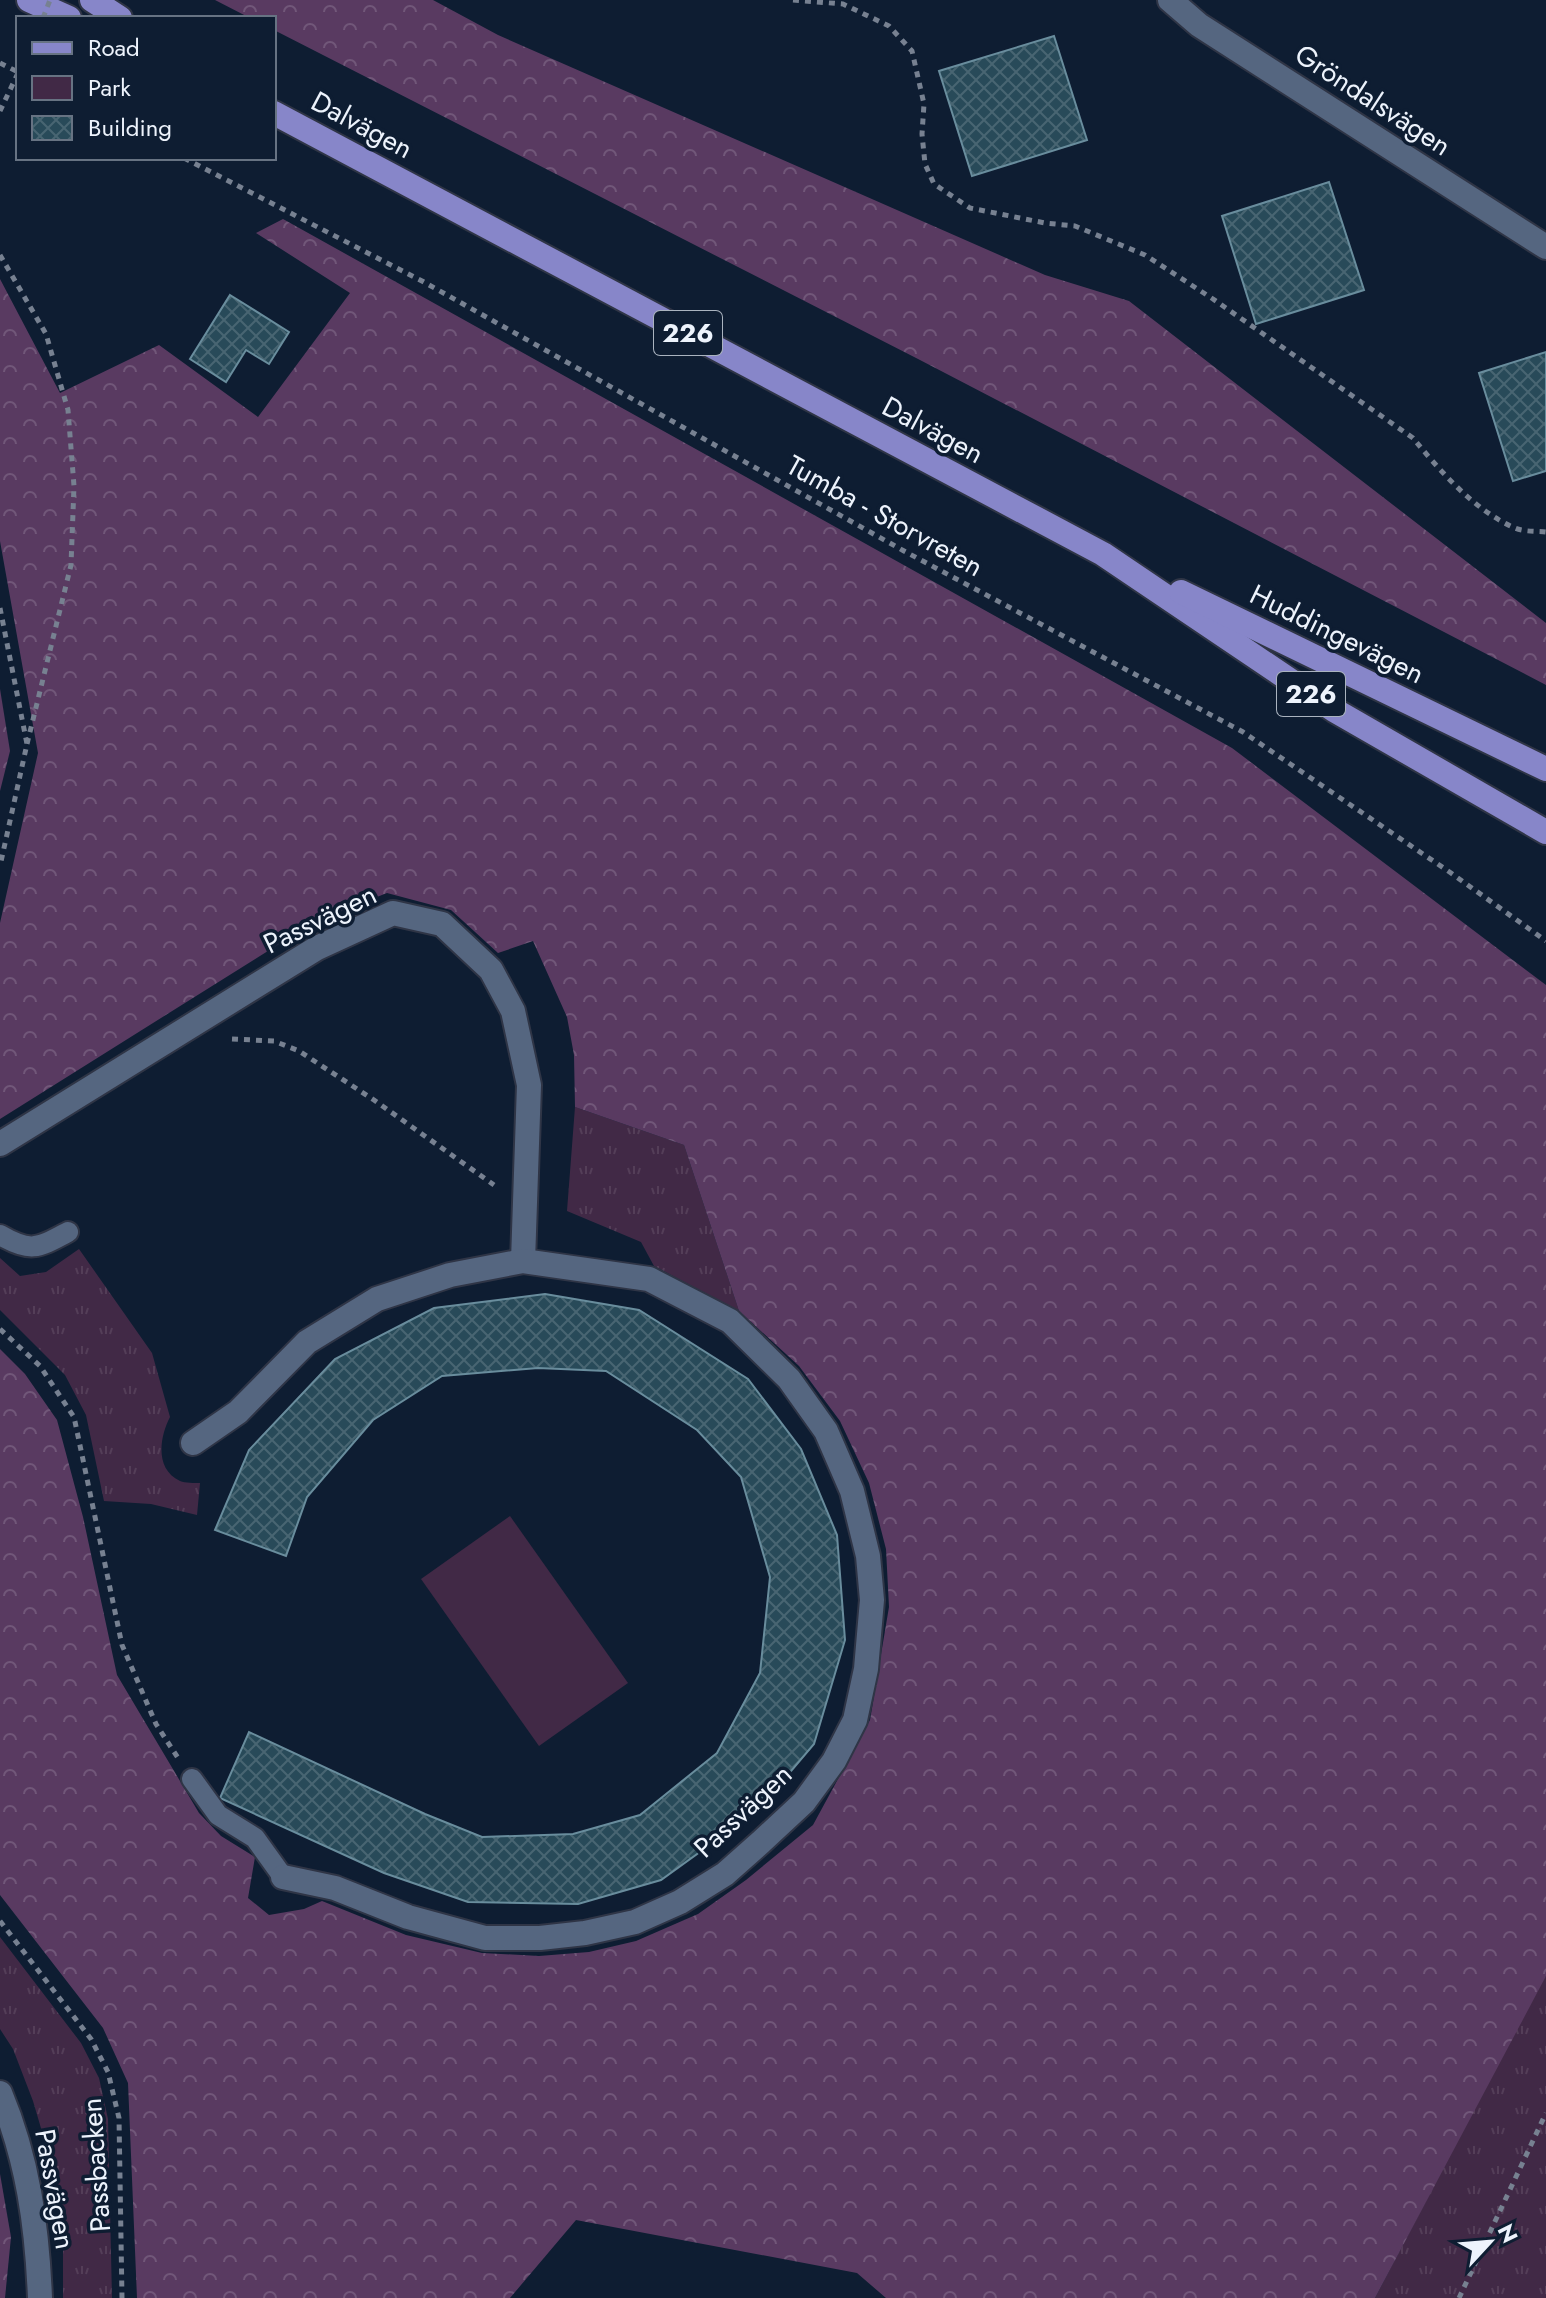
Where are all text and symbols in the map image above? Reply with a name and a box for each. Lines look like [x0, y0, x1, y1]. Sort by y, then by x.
legend [16, 16, 276, 160]
text: Road [88, 30, 140, 65]
street label: Gröndalsvägen [1287, 34, 1459, 166]
text: Park [88, 70, 131, 105]
street label: Dalvägen [304, 81, 420, 169]
text: Building [88, 110, 172, 145]
road number: 226 [654, 311, 722, 355]
street label: Dalvägen [875, 386, 991, 474]
street label: Tumba - Storvreten [779, 445, 991, 587]
street label: Huddingevägen [1243, 574, 1431, 694]
road number: 226 [1277, 672, 1345, 716]
street label: Passvägen [256, 874, 384, 964]
street label: Passvägen [685, 1755, 801, 1867]
street label: Passbacken [71, 2097, 121, 2233]
street label: Passvägen [24, 2126, 86, 2252]
north arrow [1450, 2202, 1530, 2282]
text: N [1490, 2218, 1526, 2248]

